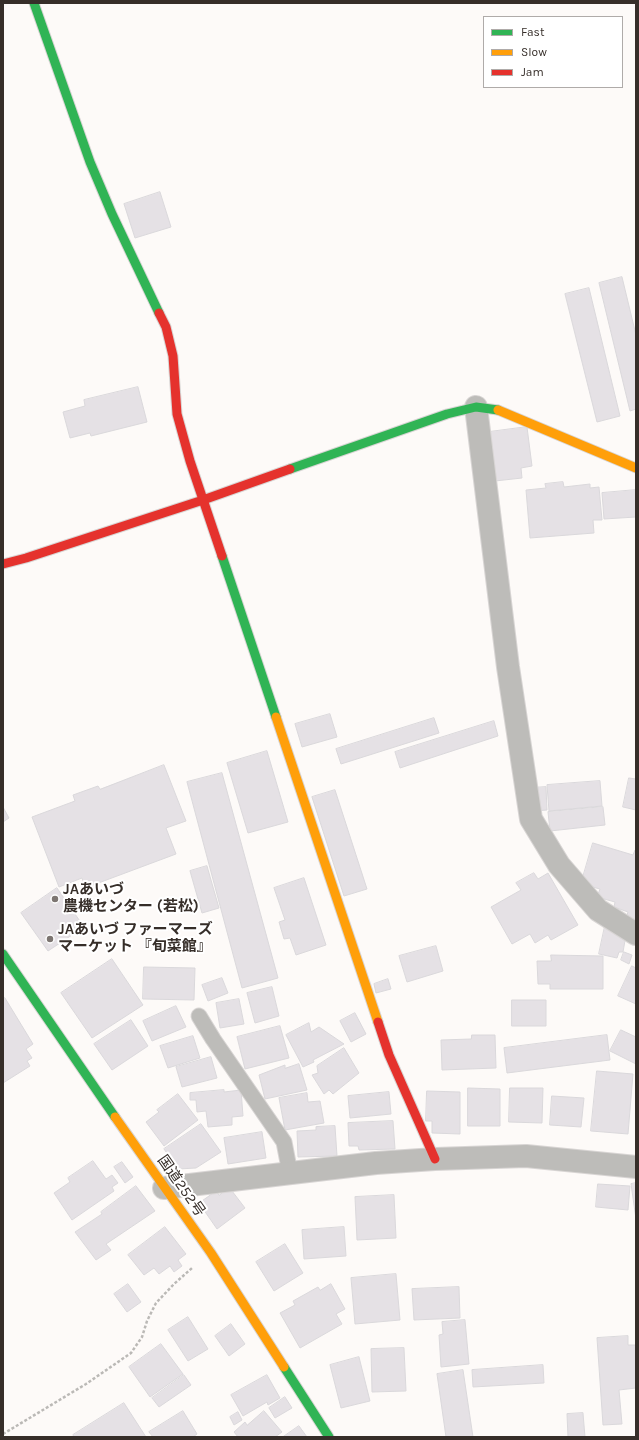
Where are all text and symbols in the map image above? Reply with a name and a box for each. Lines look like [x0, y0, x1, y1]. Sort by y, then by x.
legend [483, 16, 623, 88]
text: Fast [521, 25, 544, 39]
text: Slow [521, 45, 547, 59]
text: Jam [521, 65, 544, 79]
place label: JAあいづ 農機センター (若松) [63, 881, 199, 916]
marker: JAあいづ 農機センター (若松) [50, 894, 60, 904]
place label: JAあいづ ファーマーズ マーケット 『旬菜館』 [58, 921, 213, 956]
marker: JAあいづ ファーマーズ マーケット 『旬菜館』 [45, 934, 55, 944]
street label: 国道252号 [153, 1152, 209, 1220]

